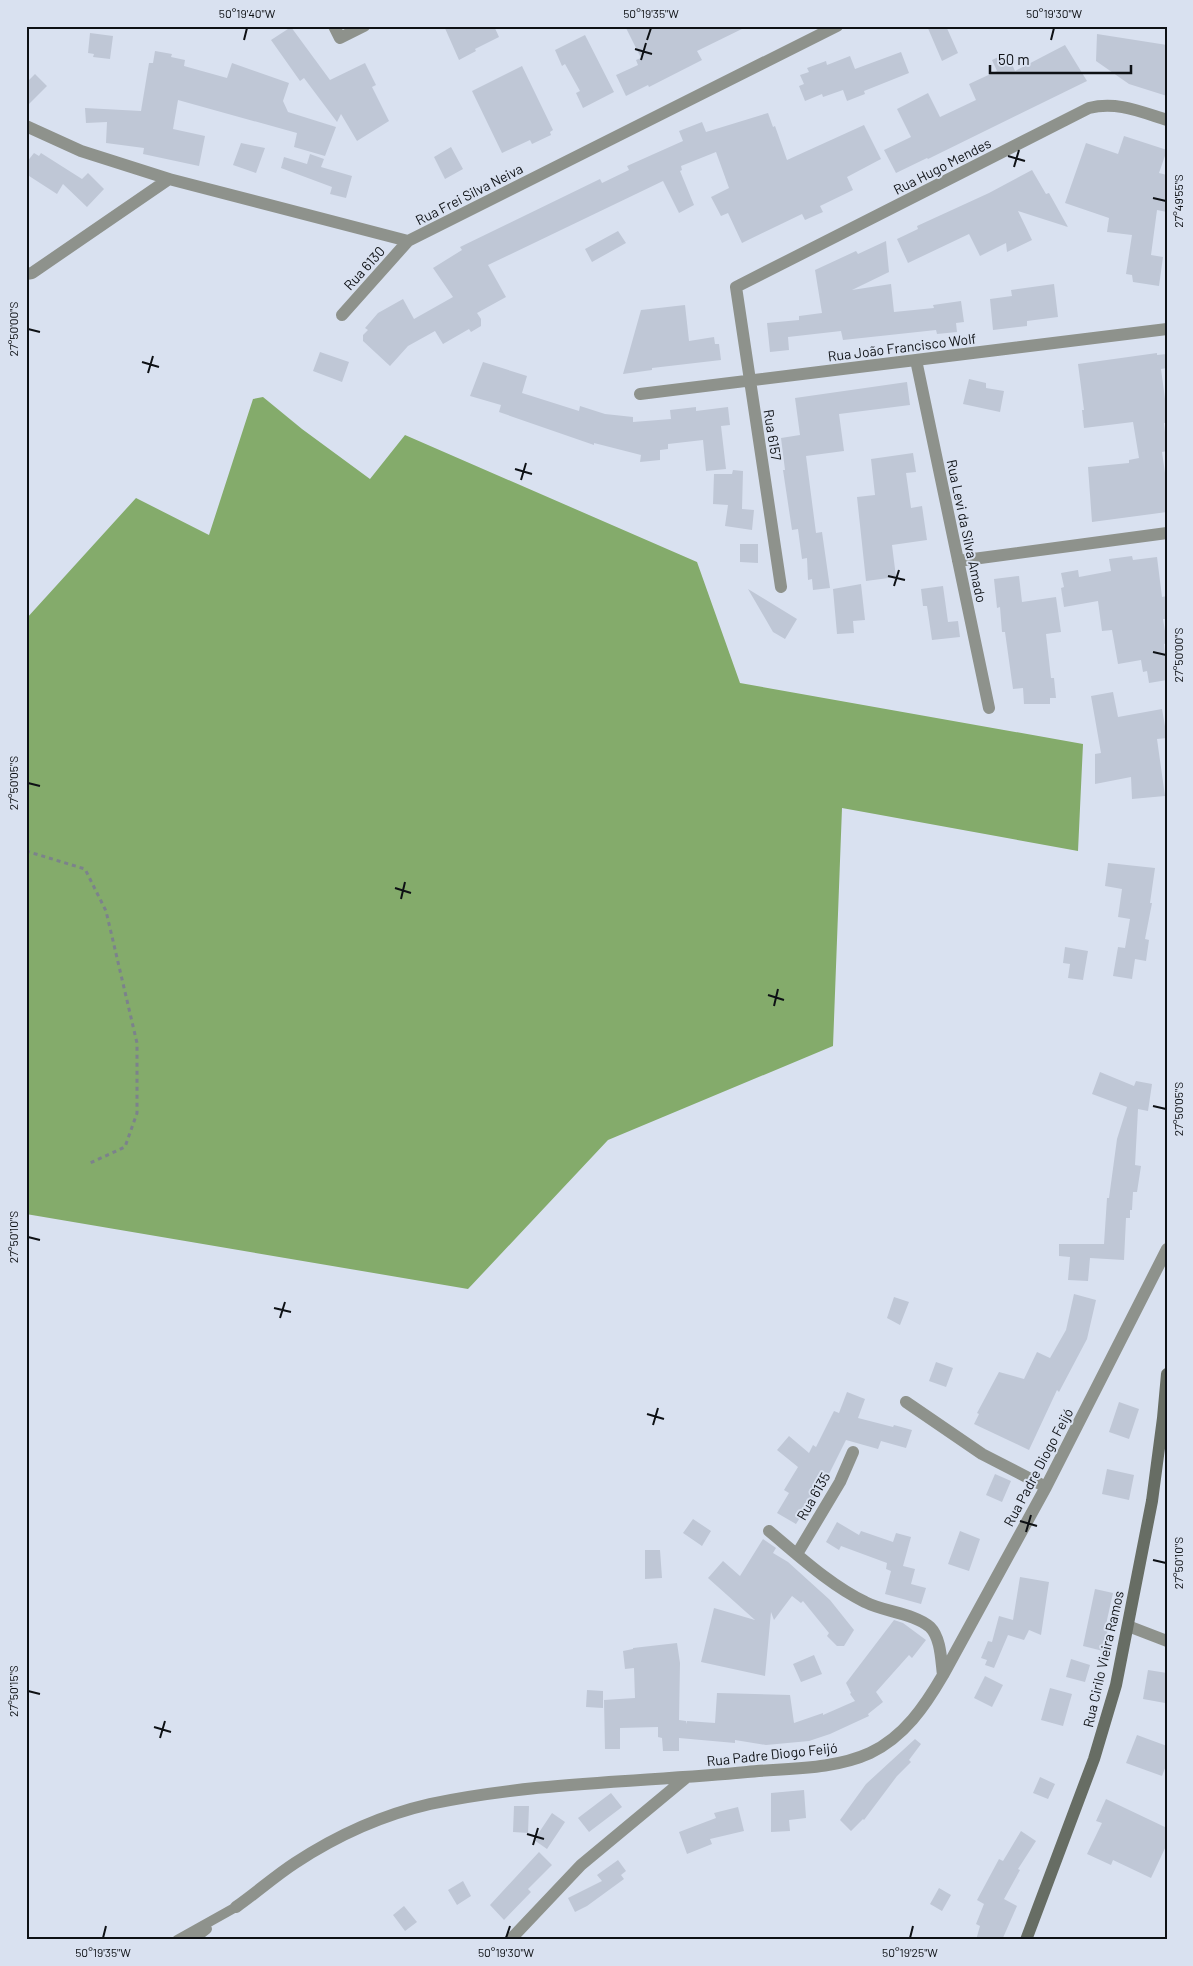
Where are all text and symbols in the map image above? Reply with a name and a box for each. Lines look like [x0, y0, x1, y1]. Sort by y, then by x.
text: 50°19'40"W [219, 6, 276, 20]
text: 50°19'35"W [623, 6, 679, 20]
text: 50°19'30"W [1026, 6, 1083, 20]
scale bar [990, 42, 1132, 74]
text: 50 m [998, 50, 1030, 68]
street label: Rua Hugo Mendes [890, 134, 994, 198]
street label: Rua Frei Silva Neiva [412, 160, 526, 228]
text: 27°49'55"S [1171, 174, 1185, 228]
street label: Rua 6130 [340, 243, 388, 293]
text: 27°50'00"S [6, 302, 20, 356]
street label: Rua João Francisco Wolf [827, 329, 977, 365]
street label: Rua 6157 [761, 408, 785, 462]
street label: Rua Levi da Silva Amado [944, 458, 990, 604]
text: 27°50'00"S [1171, 628, 1185, 682]
text: 27°50'05"S [6, 756, 20, 810]
text: 27°50'05"S [1171, 1082, 1185, 1136]
text: 27°50'10"S [6, 1211, 20, 1263]
street label: Rua Padre Diogo Feijó [1000, 1405, 1076, 1529]
street label: Rua 6135 [793, 1469, 833, 1523]
text: 27°50'10"S [1171, 1537, 1185, 1589]
street label: Rua Cirilo Vieira Ramos [1079, 1589, 1127, 1729]
text: 27°50'15"S [6, 1665, 20, 1717]
street label: Rua Padre Diogo Feijó [706, 1739, 838, 1769]
text: 50°19'35"W [75, 1945, 131, 1959]
text: 50°19'30"W [478, 1945, 535, 1959]
text: 50°19'25"W [882, 1945, 938, 1959]

